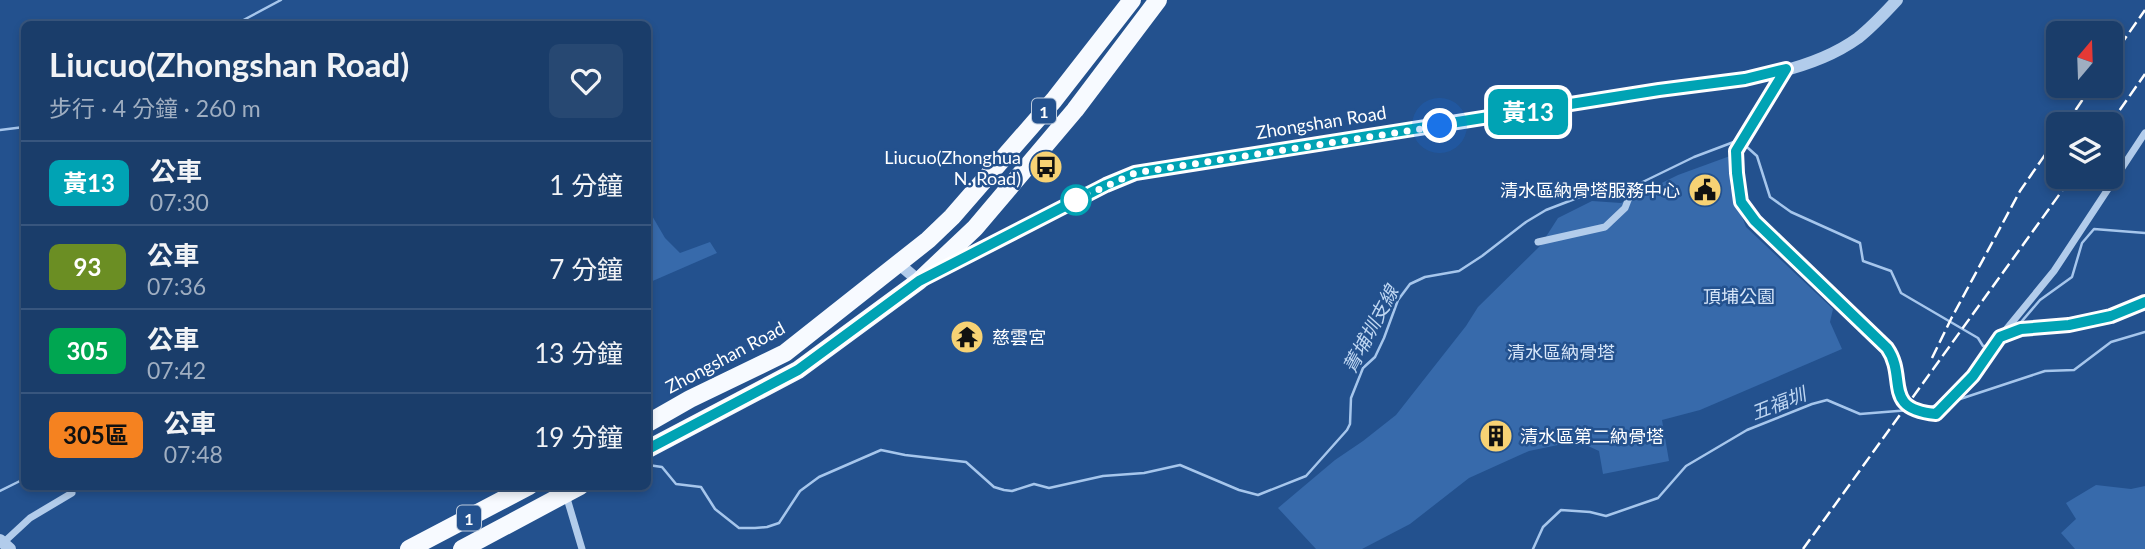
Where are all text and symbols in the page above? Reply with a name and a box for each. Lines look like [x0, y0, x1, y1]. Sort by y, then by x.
north arrow [2046, 21, 2123, 98]
map controls [2046, 21, 2123, 189]
text: Liucuo(Zhongshan Road) [49, 44, 409, 84]
button: heart [549, 44, 623, 118]
line badge: 黃13 [1488, 89, 1568, 135]
text: 步行 · 4 分鐘 · 260 m [49, 94, 261, 122]
text: 黃13 [1502, 97, 1554, 126]
road number: 1 [1032, 99, 1056, 124]
street label: Zhongshan Road [1254, 101, 1388, 143]
your location [1422, 108, 1457, 143]
button: layers [2046, 112, 2123, 189]
place label: Liucuo(Zhonghua N. Road) [884, 146, 1021, 189]
bus stop icon: Liucuo(Zhonghua N. Road) [1027, 148, 1065, 186]
text: 公車 [150, 155, 202, 187]
text: 黃13 [63, 168, 115, 197]
text: 1 分鐘 [549, 169, 623, 201]
public building icon: 清水區納骨塔服務中心 [1686, 171, 1724, 209]
place label: 清水區納骨塔服務中心 [1500, 179, 1680, 201]
unlabelled marker [1061, 185, 1091, 215]
text: 07:30 [150, 188, 209, 216]
text: 公車 [147, 239, 199, 271]
text: 93 [74, 252, 101, 281]
text: 7 分鐘 [549, 253, 623, 285]
text: 07:36 [147, 272, 206, 300]
water label: 菁埔圳支線 [1338, 280, 1403, 376]
park label: 頂埔公園 [1703, 285, 1775, 307]
street label: Zhongshan Road [662, 316, 788, 398]
temple icon: 慈雲宮 [948, 318, 986, 356]
text: 公車 [147, 323, 199, 355]
place label: 慈雲宮 [992, 326, 1046, 348]
text: 305 [67, 336, 108, 365]
text: 13 分鐘 [534, 337, 623, 369]
park label: 清水區納骨塔 [1507, 341, 1615, 363]
text: 07:42 [147, 356, 206, 384]
water label: 五福圳 [1747, 381, 1812, 424]
text: 公車 [164, 407, 216, 439]
building icon: 清水區第二納骨塔 [1477, 417, 1515, 455]
text: 305區 [63, 420, 129, 449]
text: 19 分鐘 [534, 421, 623, 453]
place label: 清水區第二納骨塔 [1520, 425, 1664, 447]
text: 07:48 [164, 440, 223, 468]
road number: 1 [457, 505, 481, 530]

